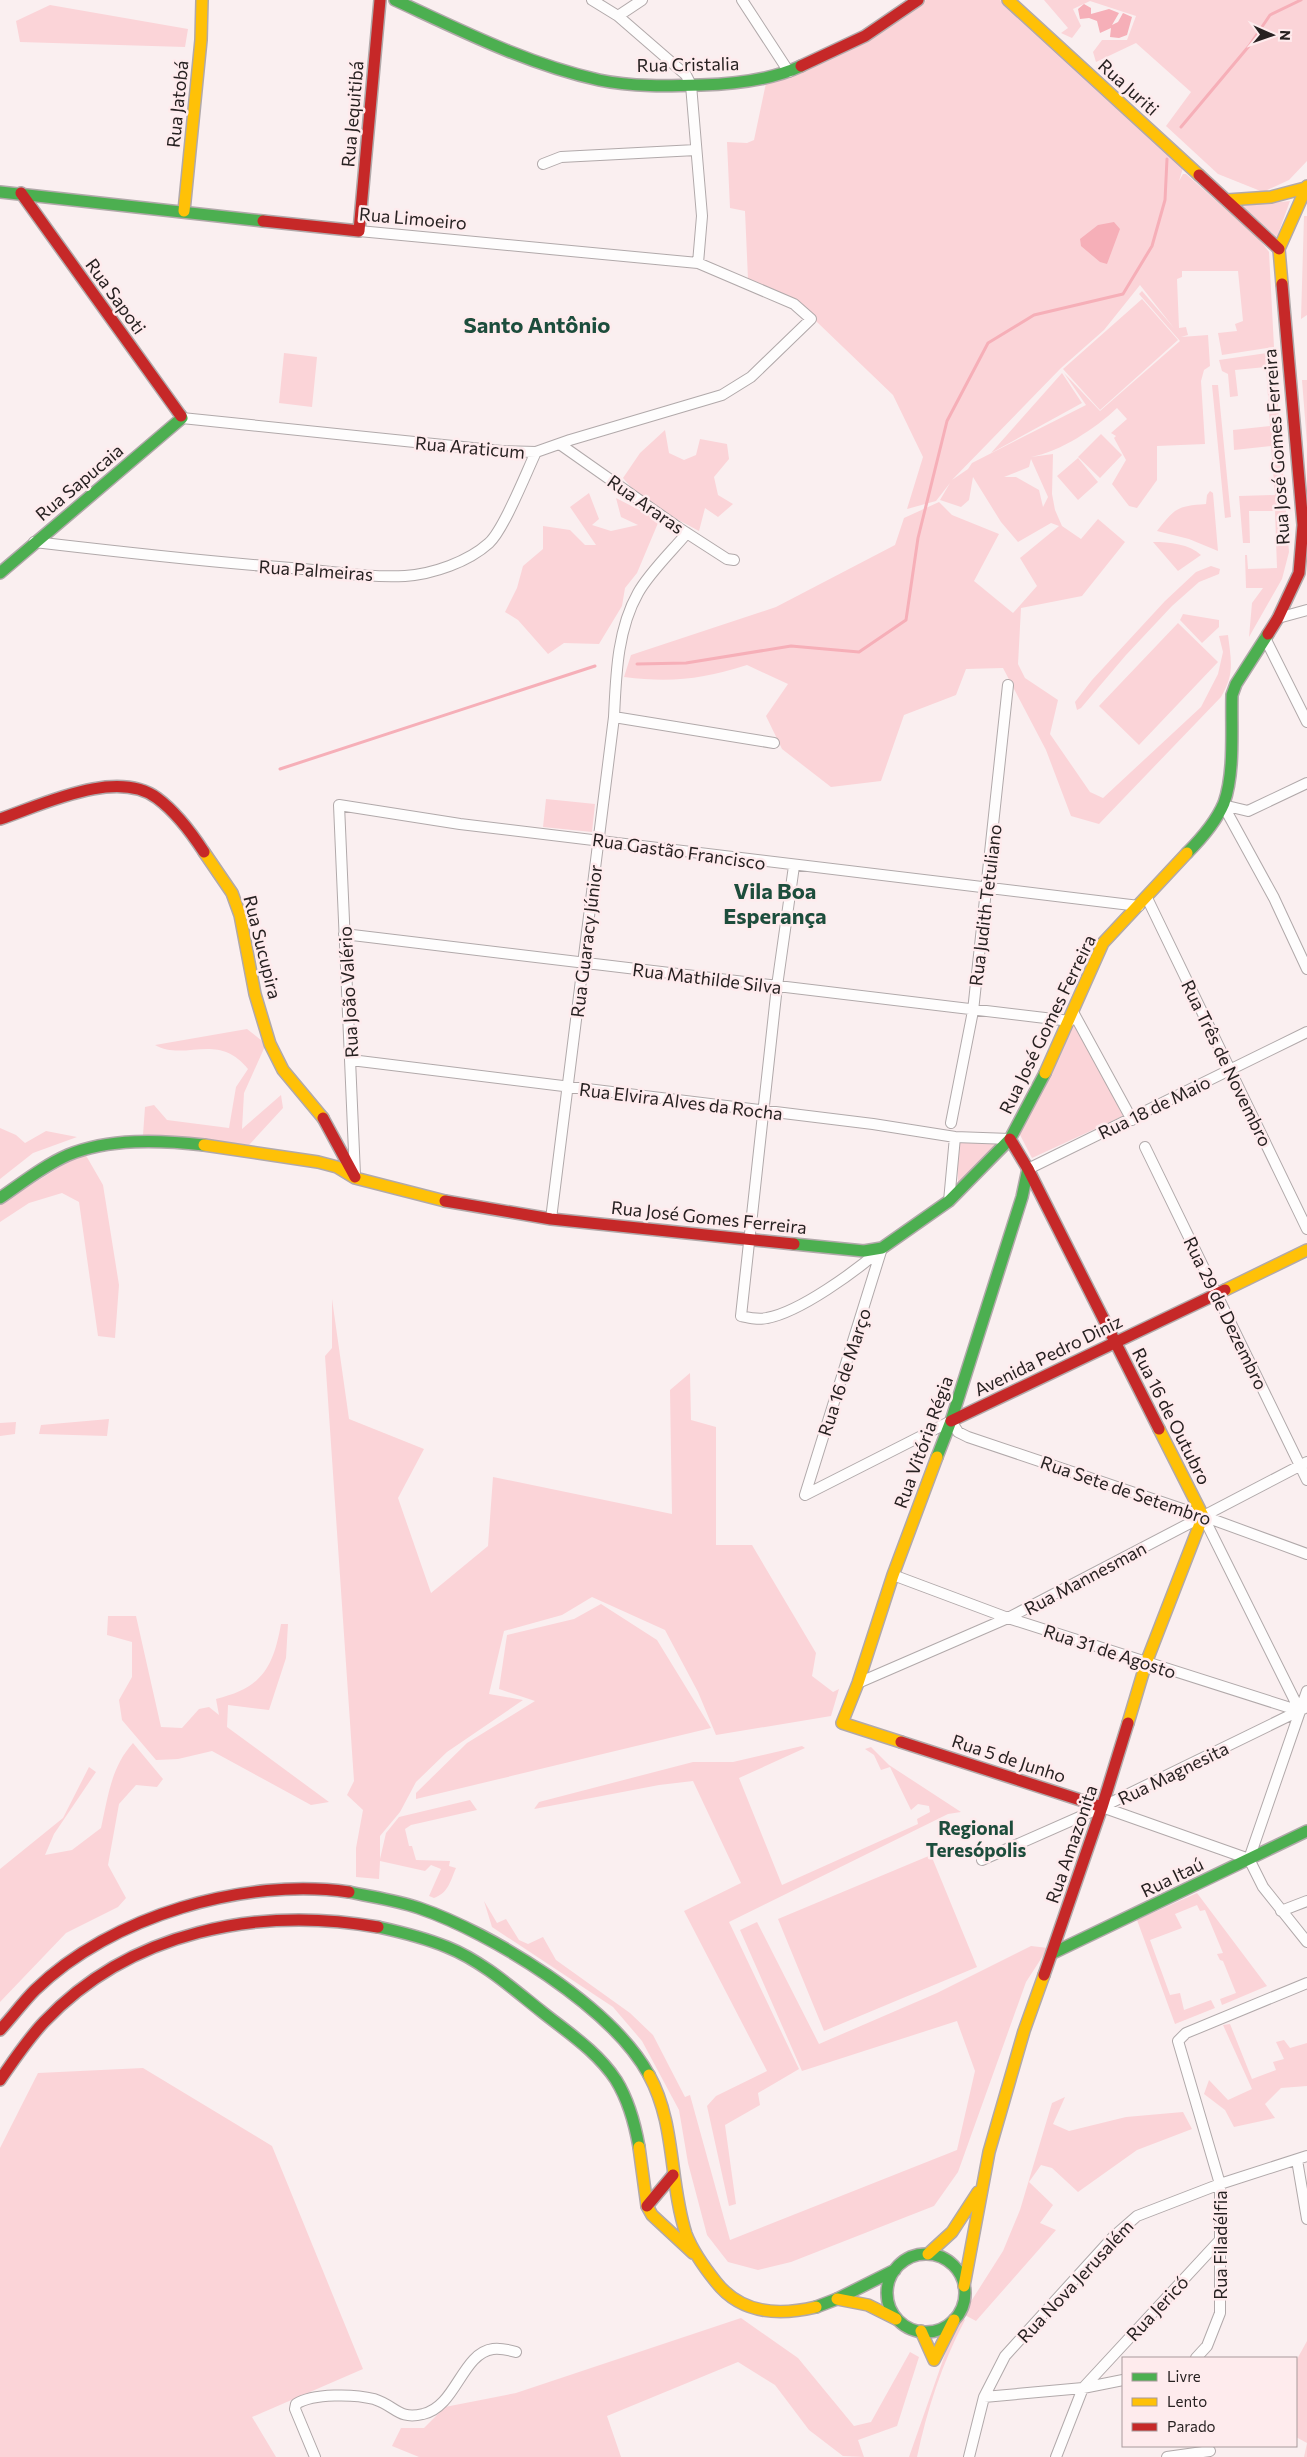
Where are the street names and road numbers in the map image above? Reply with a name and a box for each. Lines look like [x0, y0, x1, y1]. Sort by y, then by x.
street label: Rua Cristalia [637, 52, 739, 76]
street label: Rua Juriti [1094, 54, 1164, 120]
street label: Rua Jatobá [161, 59, 193, 149]
street label: Rua Jequitibá [336, 60, 368, 168]
street label: Rua Limoeiro [358, 202, 468, 234]
street label: Rua Sapoti [81, 254, 151, 338]
street label: Rua José Gomes Ferreira [1258, 348, 1294, 546]
street label: Rua Araticum [414, 431, 526, 463]
street label: Rua Sapucaia [31, 439, 127, 525]
street label: Rua Araras [604, 470, 688, 538]
street label: Rua Palmeiras [258, 555, 374, 585]
street label: Rua Judith Tetuliano [964, 823, 1006, 987]
street label: Rua Gastão Francisco [591, 828, 767, 874]
street label: Rua Guaracy Júnior [566, 863, 606, 1019]
street label: Rua Sucupira [239, 893, 287, 1001]
street label: Rua João Valério [334, 926, 362, 1058]
street label: Rua José Gomes Ferreira [994, 931, 1100, 1117]
street label: Rua Mathilde Silva [631, 958, 783, 998]
street label: Rua Três de Novembro [1177, 976, 1277, 1150]
street label: Rua 18 de Maio [1094, 1070, 1214, 1144]
street label: Rua Elvira Alves da Rocha [578, 1078, 784, 1124]
street label: Rua José Gomes Ferreira [610, 1196, 808, 1238]
street label: Rua 29 de Dezembro [1179, 1233, 1273, 1393]
street label: Rua 16 de Março [813, 1305, 875, 1439]
street label: Avenida Pedro Diniz [970, 1310, 1126, 1400]
street label: Rua 16 de Outubro [1128, 1344, 1216, 1488]
street label: Rua Vitória Régia [889, 1373, 957, 1511]
street label: Rua Sete de Setembro [1038, 1450, 1214, 1530]
street label: Rua Mannesman [1020, 1537, 1150, 1619]
street label: Rua 31 de Agosto [1041, 1619, 1179, 1683]
street label: Rua 5 de Junho [949, 1729, 1069, 1787]
street label: Rua Magnesita [1114, 1737, 1232, 1809]
street label: Rua Amazonita [1040, 1782, 1102, 1906]
street label: Rua Itaú [1137, 1852, 1207, 1902]
street label: Rua Filadélfia [1209, 2190, 1231, 2300]
street label: Rua Nova Jerusalém [1012, 2215, 1138, 2347]
street label: Rua Jericó [1121, 2271, 1193, 2345]

